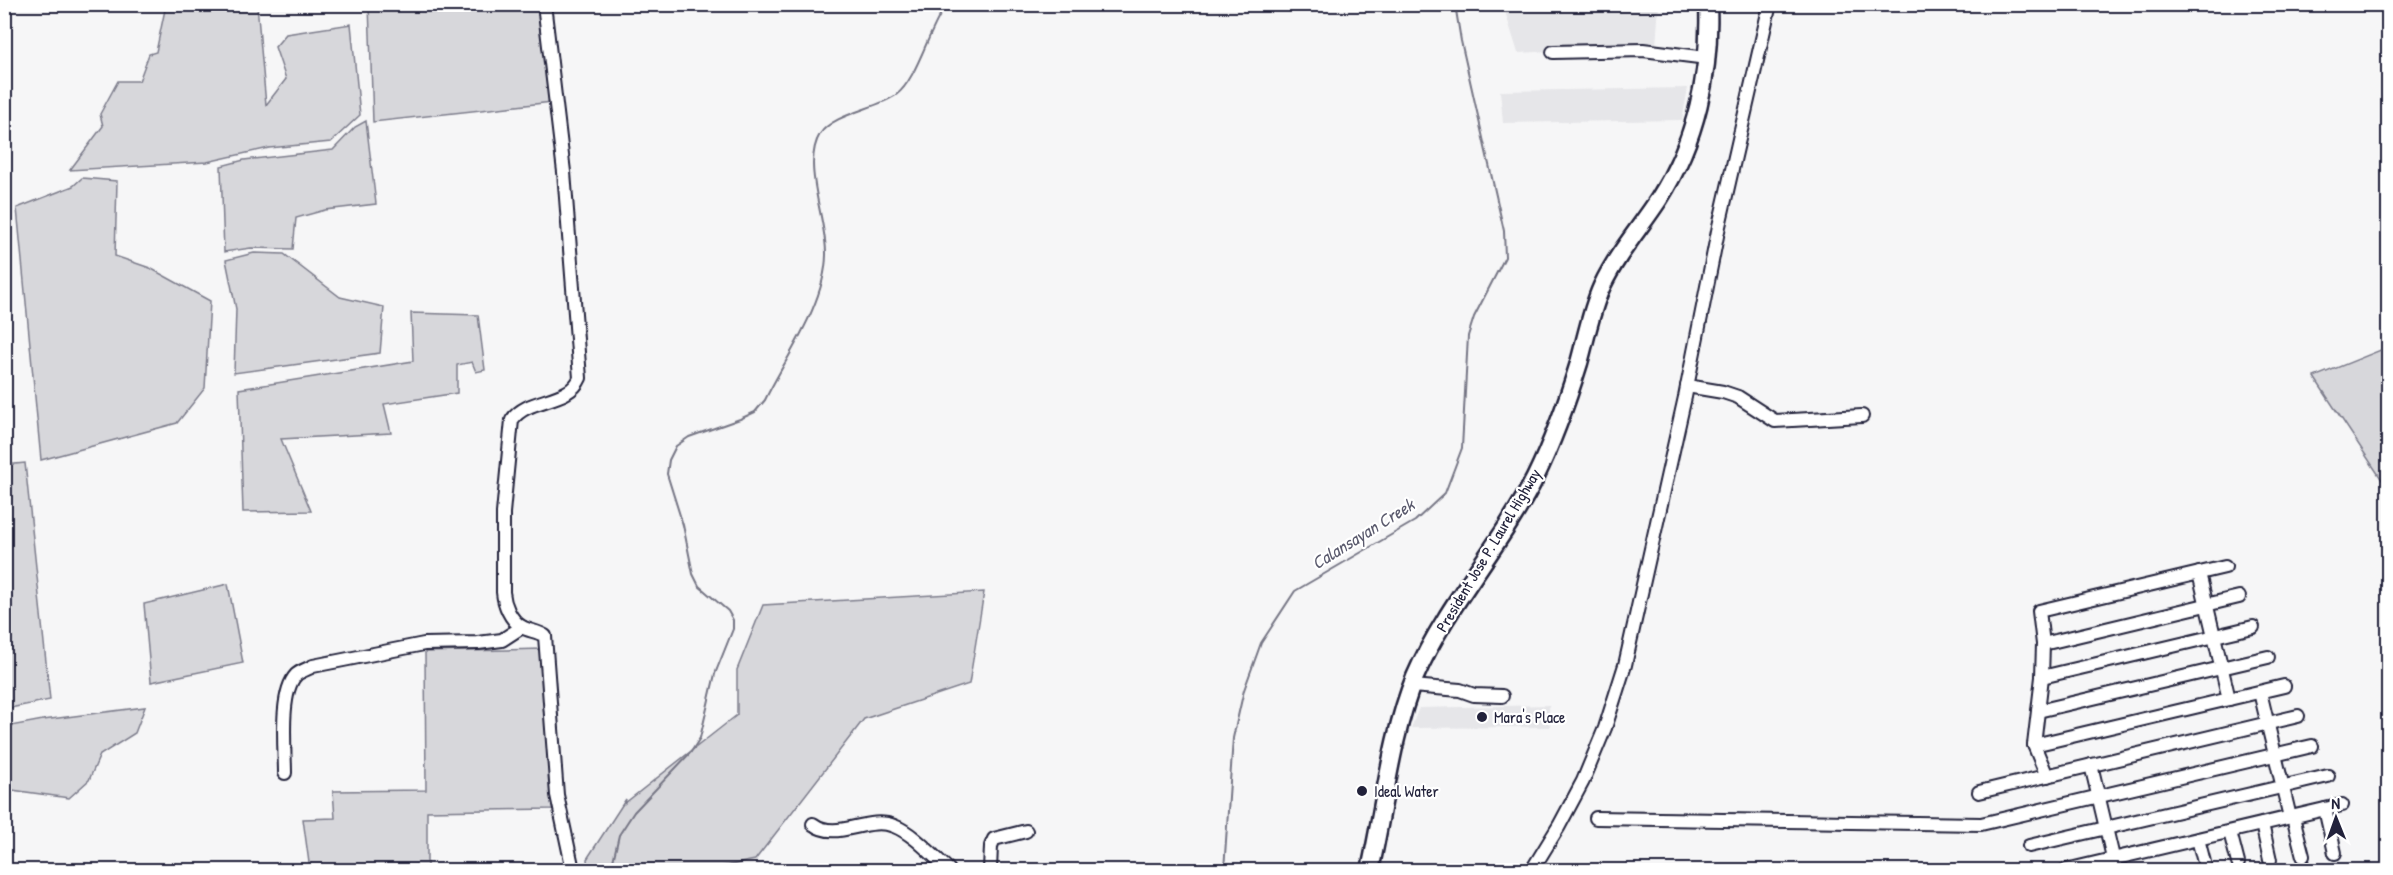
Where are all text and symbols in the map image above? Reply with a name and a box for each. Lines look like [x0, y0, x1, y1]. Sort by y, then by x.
street label: President Jose P. Laurel Highway [1430, 464, 1546, 636]
water label: Calansayan Creek [1307, 491, 1420, 575]
place label: Mara's Place [1494, 706, 1566, 728]
marker: Mara's Place [1475, 710, 1489, 724]
place label: Ideal Water [1374, 780, 1439, 802]
marker: Ideal Water [1355, 784, 1369, 798]
north arrow [2306, 788, 2366, 848]
text: N [2331, 792, 2341, 814]

